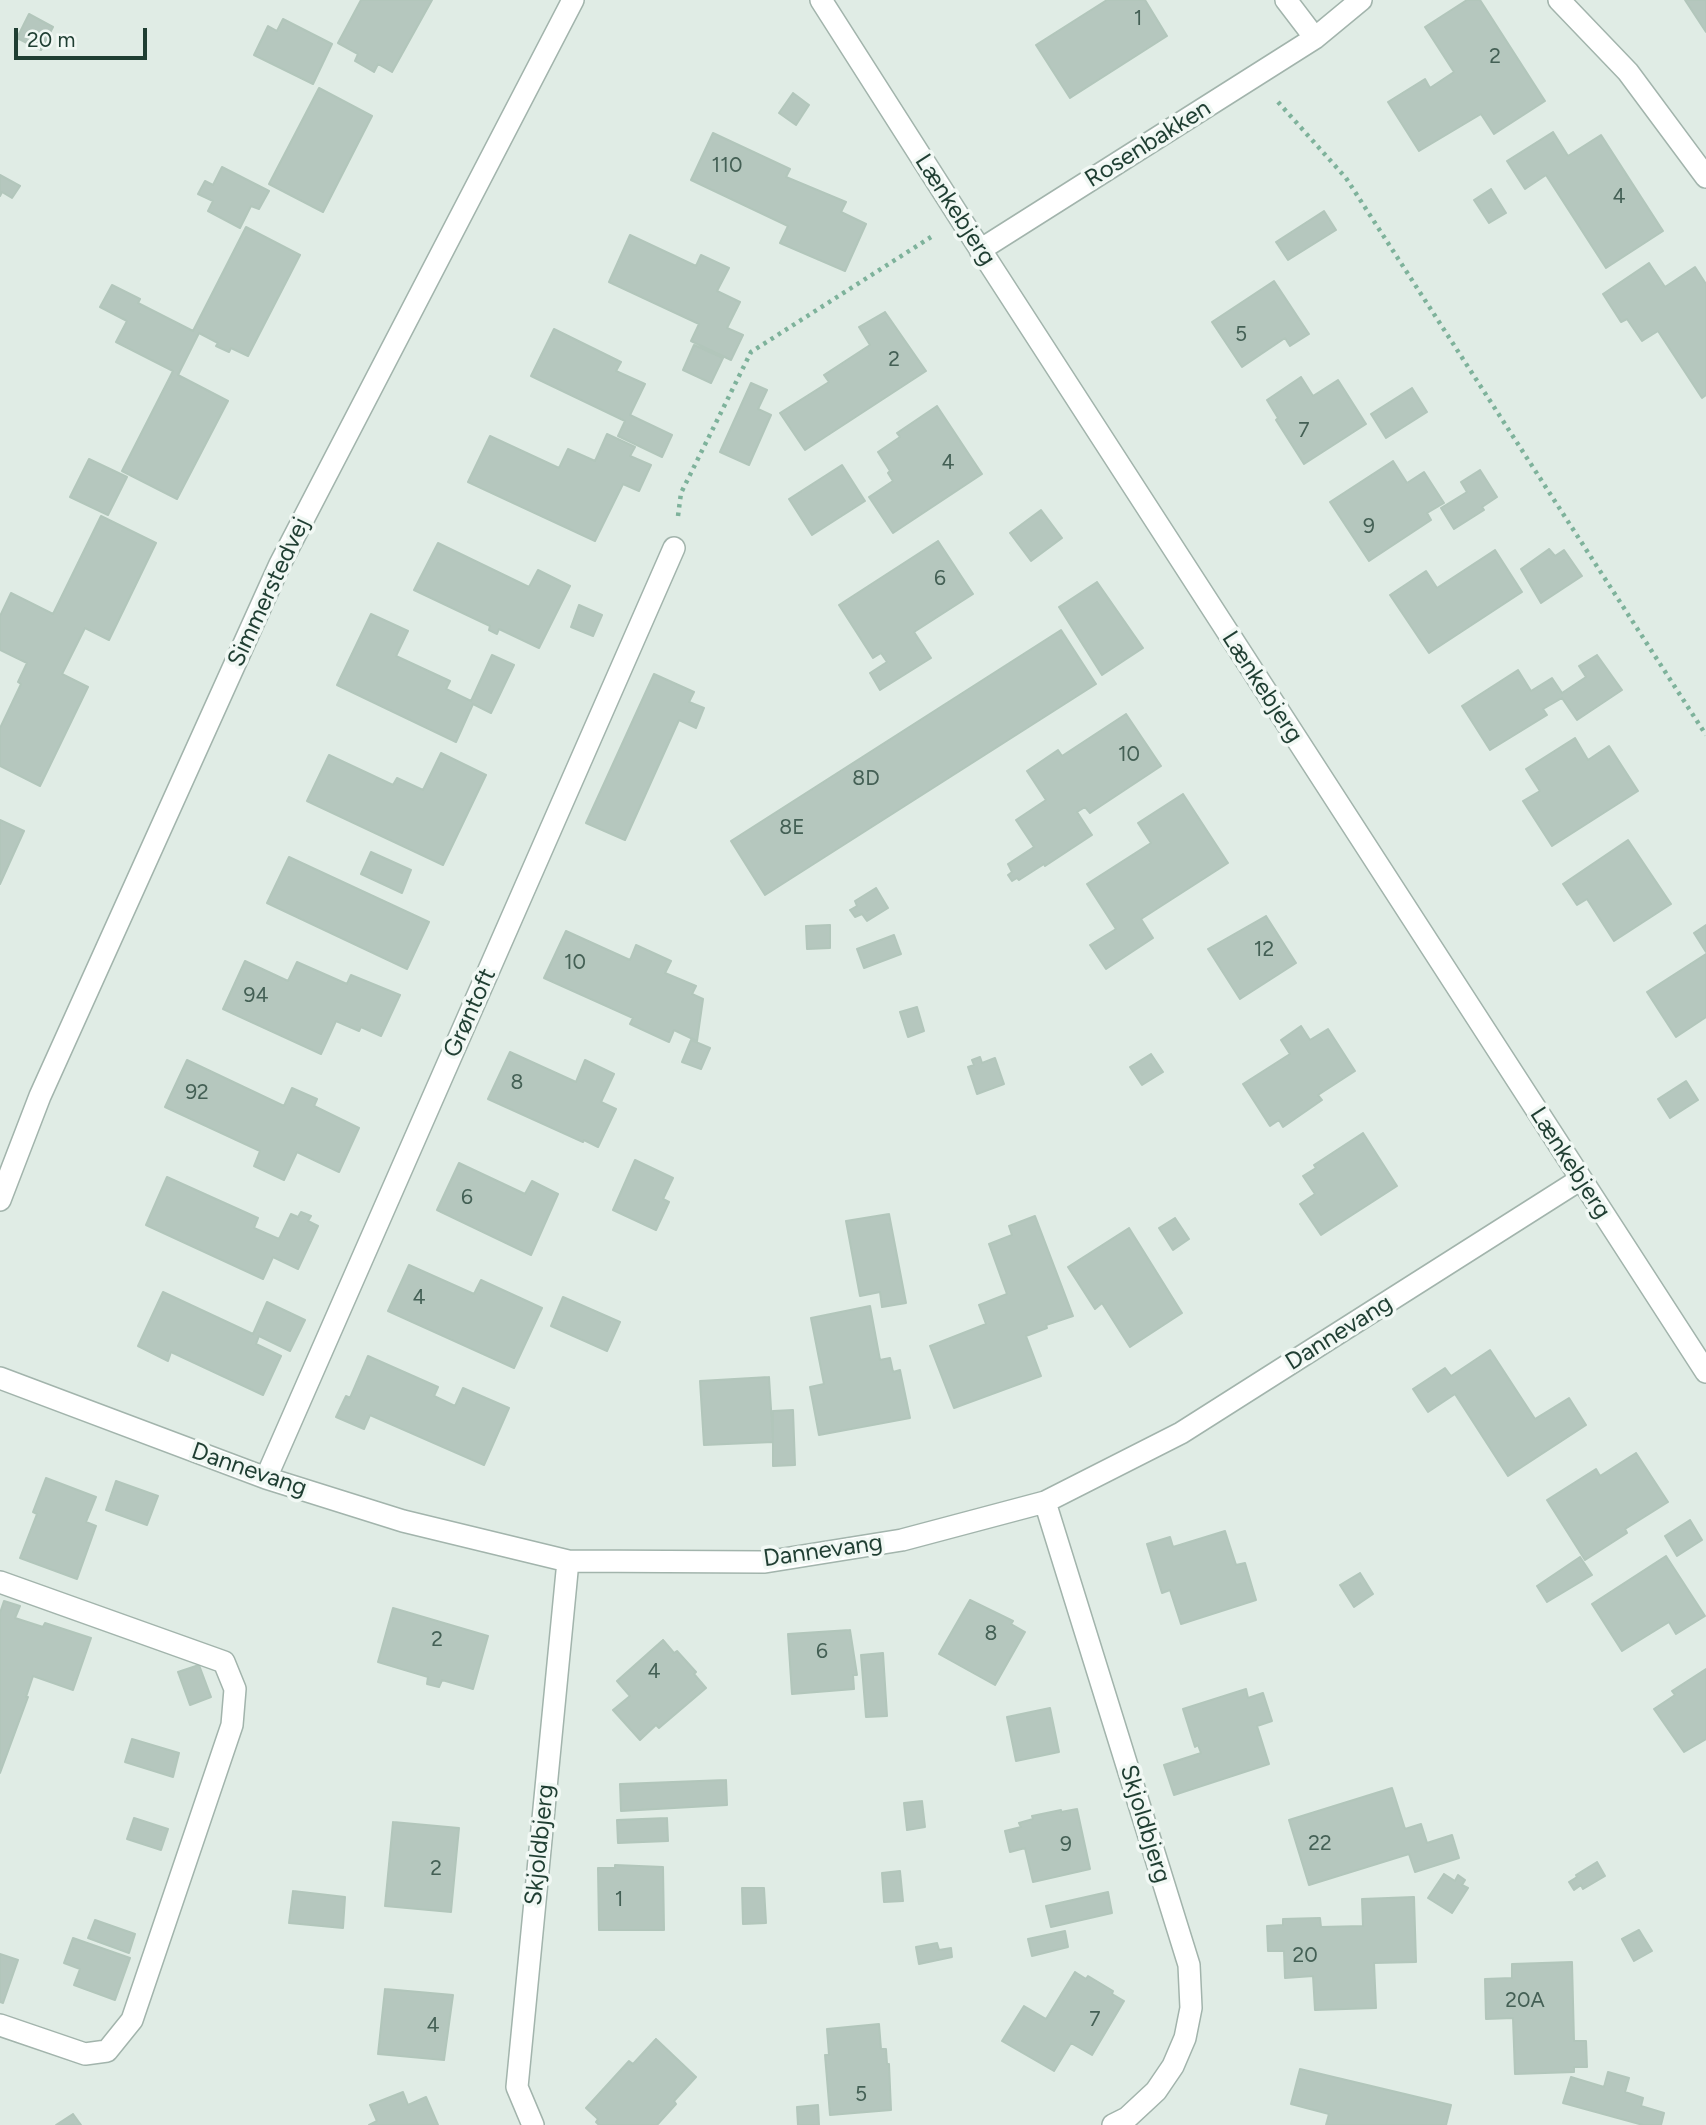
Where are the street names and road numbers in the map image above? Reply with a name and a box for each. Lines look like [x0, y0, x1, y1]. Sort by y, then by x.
street label: Rosenbakken [1080, 94, 1216, 194]
street label: Lænkebjerg [908, 149, 1002, 271]
street label: Simmerstedvej [222, 513, 316, 671]
street label: Lænkebjerg [1215, 626, 1309, 748]
street label: Grøntoft [438, 964, 502, 1062]
street label: Lænkebjerg [1523, 1102, 1617, 1224]
street label: Dannevang [1280, 1289, 1398, 1377]
street label: Dannevang [187, 1437, 311, 1503]
street label: Dannevang [761, 1528, 885, 1574]
street label: Skjoldbjerg [1113, 1761, 1177, 1887]
street label: Skjoldbjerg [519, 1783, 561, 1907]

